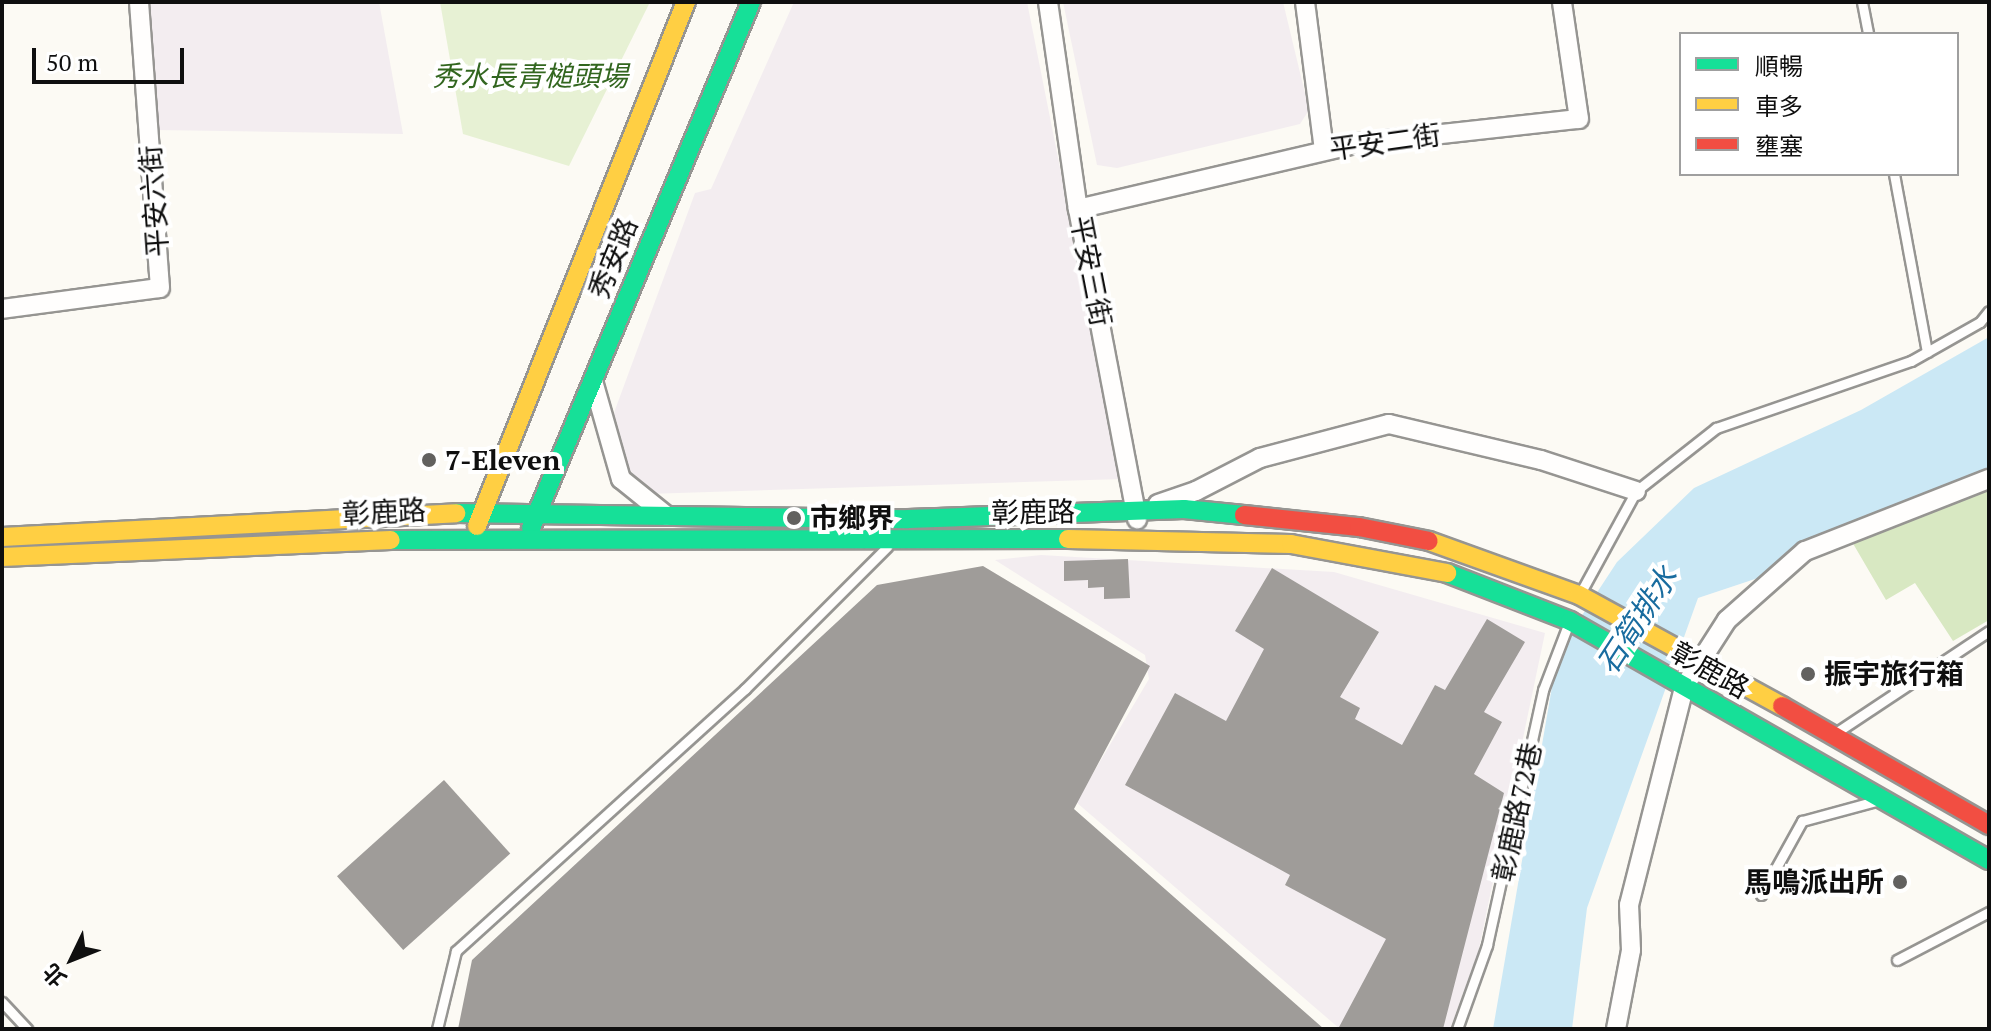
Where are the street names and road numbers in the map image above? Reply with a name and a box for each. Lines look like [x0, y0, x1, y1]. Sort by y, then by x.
street label: 平安二街 [1327, 118, 1443, 166]
street label: 平安六街 [133, 144, 175, 258]
street label: 秀安路 [582, 213, 644, 303]
street label: 平安三街 [1064, 213, 1118, 329]
street label: 彰鹿路 [341, 493, 427, 531]
street label: 彰鹿路 [991, 494, 1075, 530]
street label: 彰鹿路 [1665, 635, 1755, 705]
street label: 彰鹿路72巷 [1486, 739, 1548, 885]

